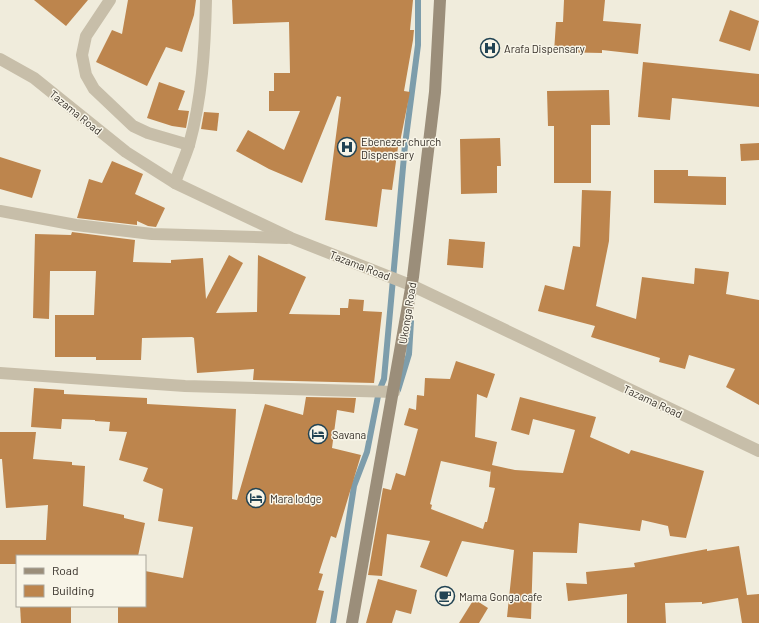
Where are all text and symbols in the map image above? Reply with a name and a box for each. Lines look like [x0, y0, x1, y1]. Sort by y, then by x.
hospital icon: Arafa Dispensary [479, 37, 501, 59]
place label: Arafa Dispensary [504, 42, 585, 55]
street label: Tazama Road [47, 87, 105, 137]
place label: Ebenezer church Dispensary [361, 135, 441, 161]
hospital icon: Ebenezer church Dispensary [336, 136, 358, 158]
street label: Tazama Road [328, 248, 392, 282]
street label: Ukonga Road [396, 281, 418, 345]
street label: Tazama Road [621, 382, 685, 420]
hotel icon: Savana [307, 423, 329, 445]
place label: Savana [332, 428, 366, 441]
hotel icon: Mara lodge [245, 487, 267, 509]
place label: Mara lodge [270, 492, 322, 505]
legend [16, 555, 146, 607]
text: Road [52, 563, 79, 577]
text: Building [52, 583, 94, 597]
cafe icon: Mama Gonga cafe [434, 585, 456, 607]
place label: Mama Gonga cafe [459, 590, 542, 603]

